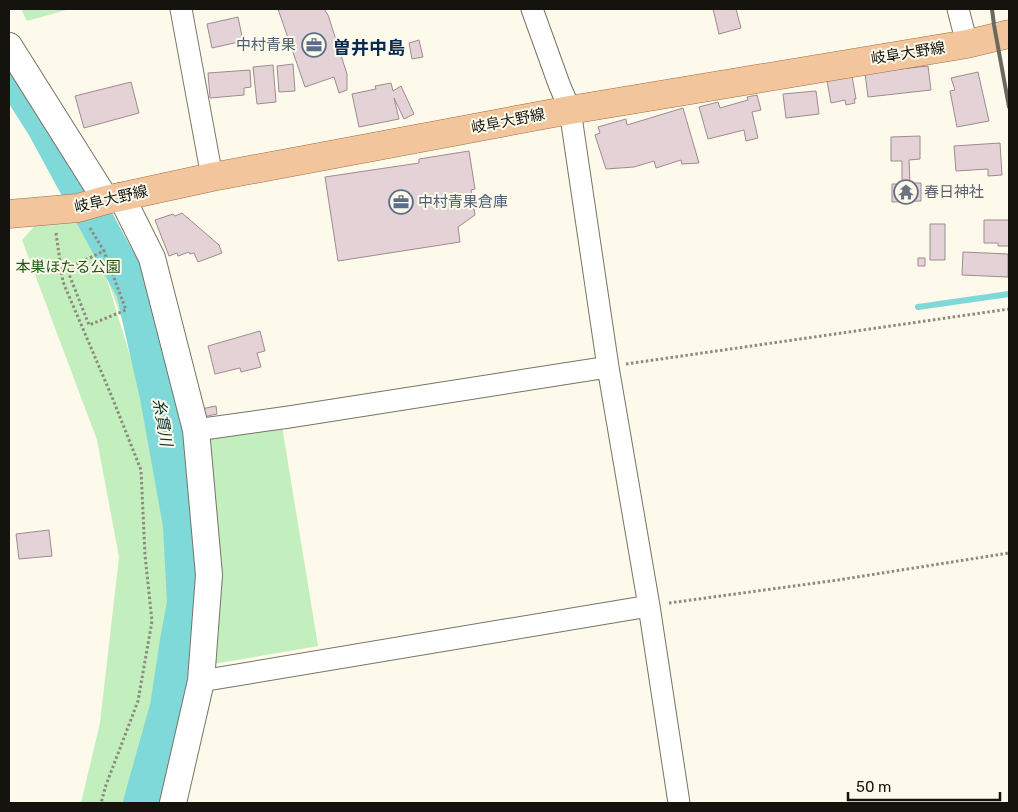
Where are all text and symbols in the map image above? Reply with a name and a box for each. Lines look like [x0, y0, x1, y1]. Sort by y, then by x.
office icon: 中村青果 [301, 32, 327, 58]
place label: 中村青果 [236, 36, 296, 54]
district label: 曽井中島 [333, 37, 405, 59]
street label: 岐阜大野線 [870, 38, 946, 68]
street label: 岐阜大野線 [469, 105, 547, 137]
temple icon: 春日神社 [893, 179, 919, 205]
street label: 岐阜大野線 [72, 182, 150, 216]
place label: 春日神社 [924, 183, 984, 201]
office icon: 中村青果倉庫 [388, 189, 414, 215]
place label: 中村青果倉庫 [418, 193, 508, 211]
park label: 本巣ほたる公園 [15, 258, 121, 276]
water label: 糸貫川 [149, 397, 176, 449]
scale bar [848, 770, 1000, 802]
text: 50 m [856, 778, 891, 796]

